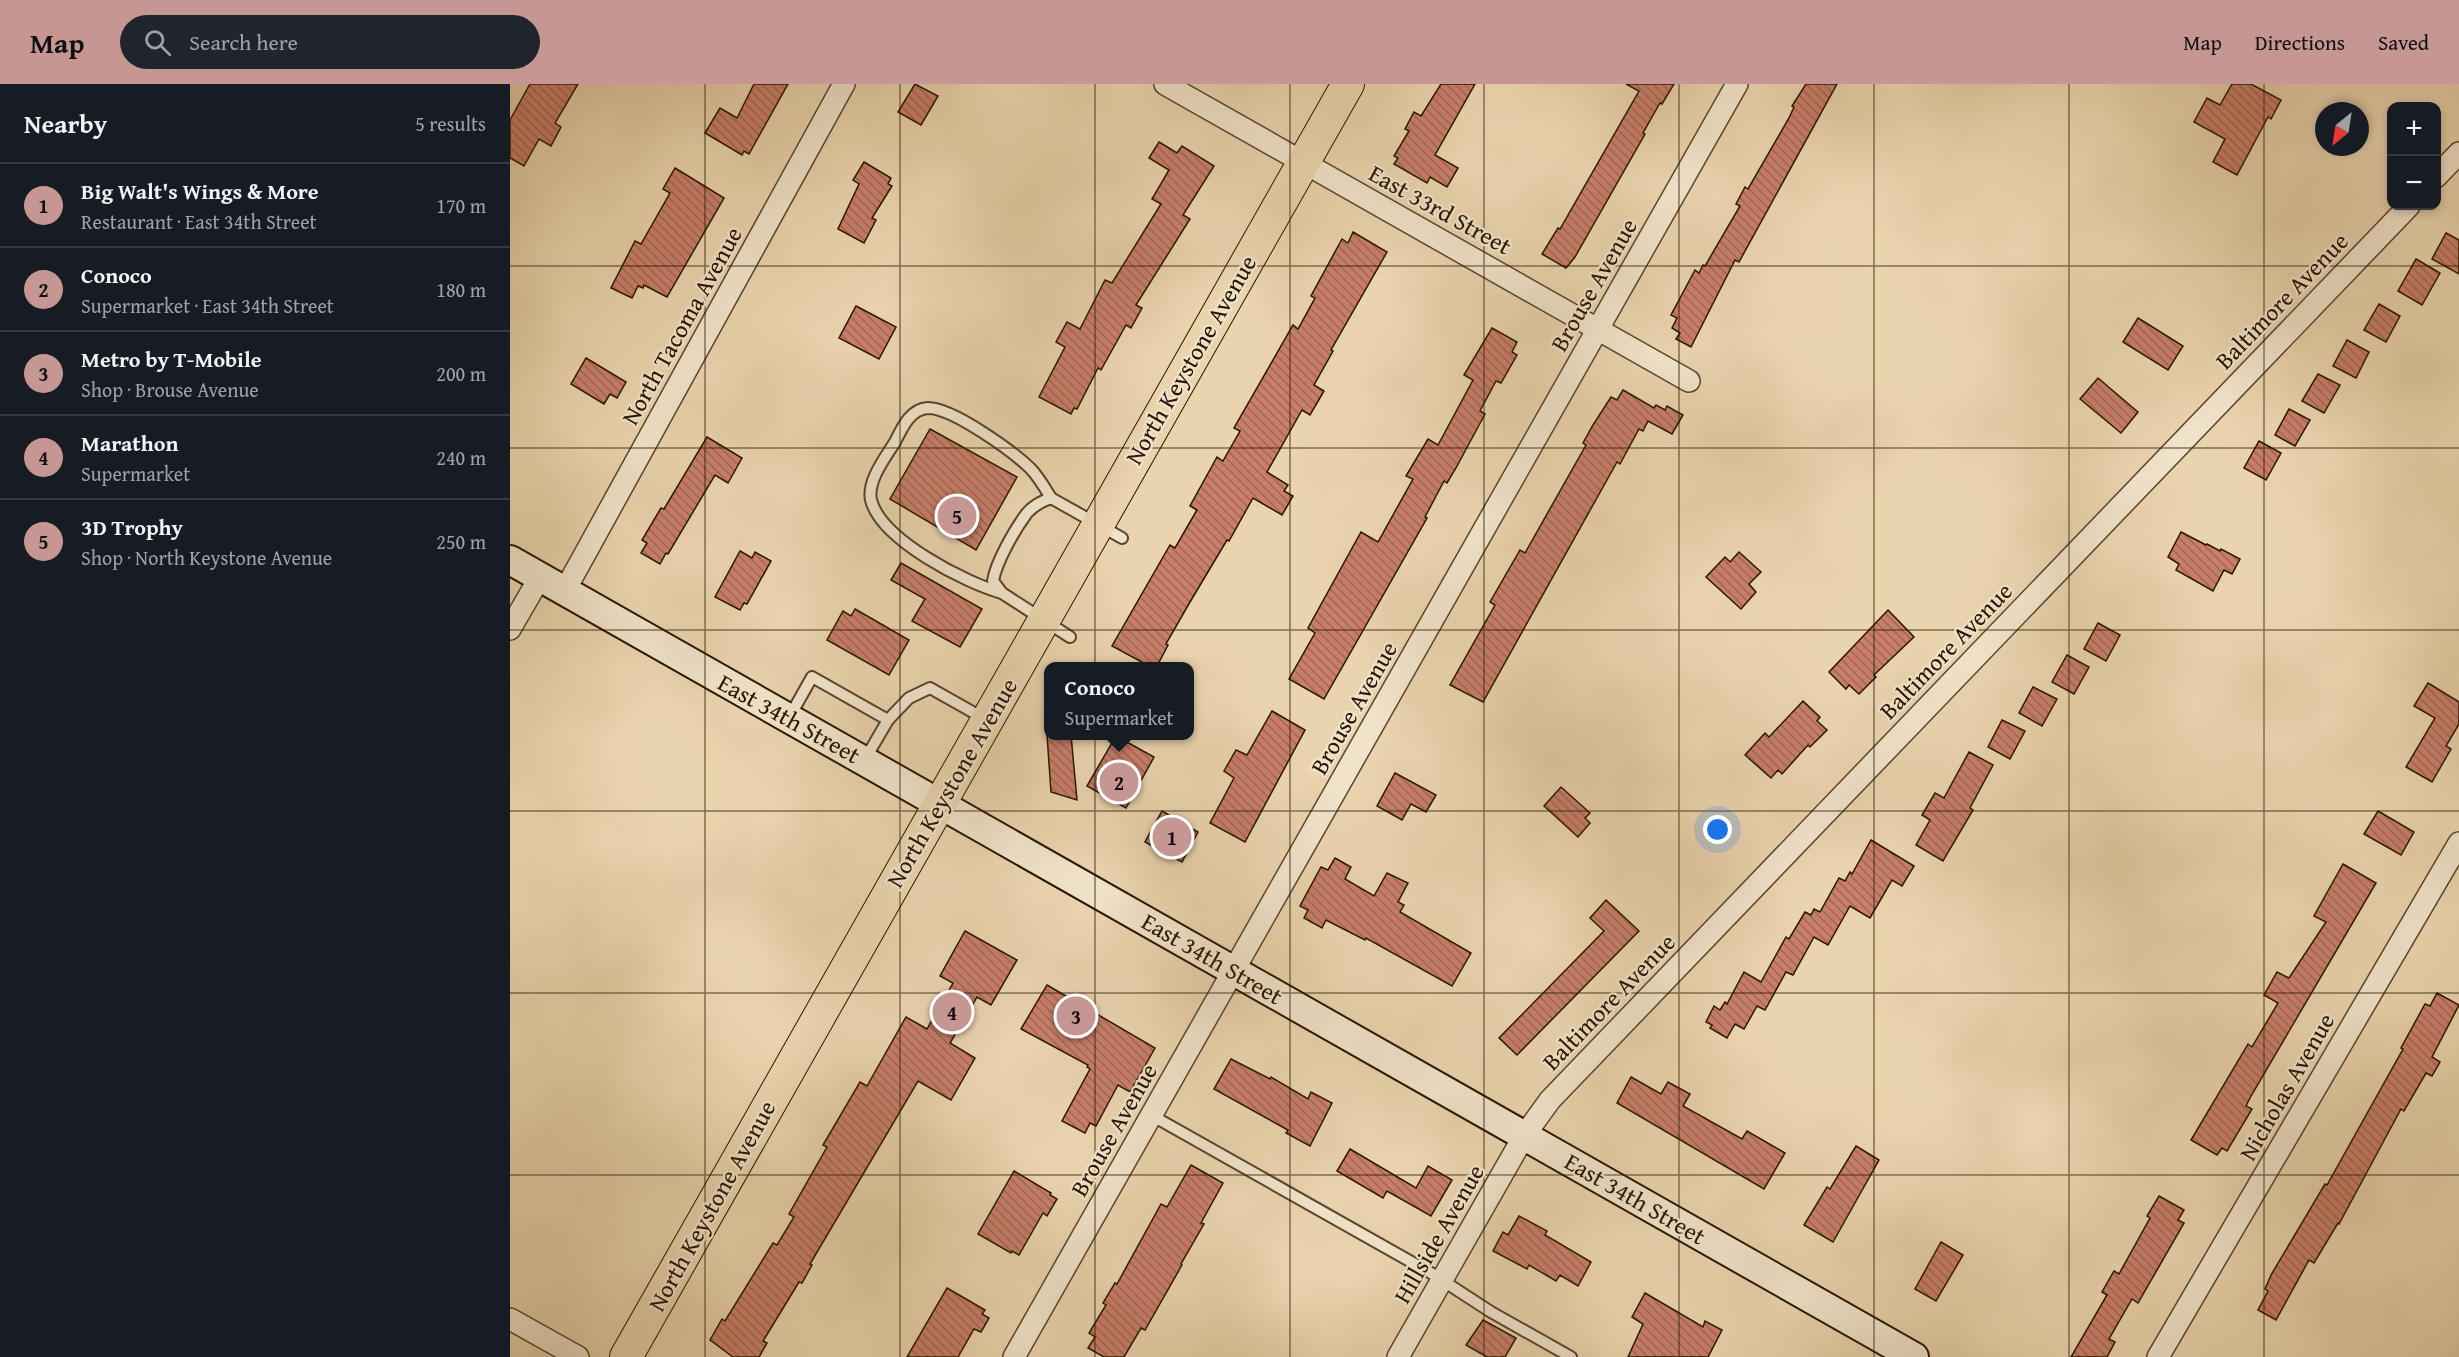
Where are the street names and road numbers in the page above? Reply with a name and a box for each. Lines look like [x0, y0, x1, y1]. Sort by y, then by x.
street label: East 33rd Street [1363, 156, 1518, 264]
street label: Brouse Avenue [1541, 212, 1646, 358]
street label: North Tacoma Avenue [612, 220, 751, 431]
street label: Baltimore Avenue [2207, 224, 2356, 377]
street label: North Keystone Avenue [1116, 249, 1265, 471]
street label: Baltimore Avenue [1871, 574, 2020, 727]
street label: Brouse Avenue [1301, 635, 1406, 781]
street label: East 34th Street [712, 665, 867, 772]
street label: North Keystone Avenue [877, 672, 1026, 894]
street label: East 34th Street [1135, 904, 1290, 1013]
street label: Baltimore Avenue [1534, 925, 1683, 1078]
street label: Nicholas Avenue [2230, 1007, 2343, 1167]
street label: Brouse Avenue [1061, 1057, 1166, 1203]
street label: North Keystone Avenue [639, 1094, 784, 1318]
street label: East 34th Street [1558, 1144, 1713, 1253]
street label: Hillside Avenue [1385, 1158, 1493, 1310]

